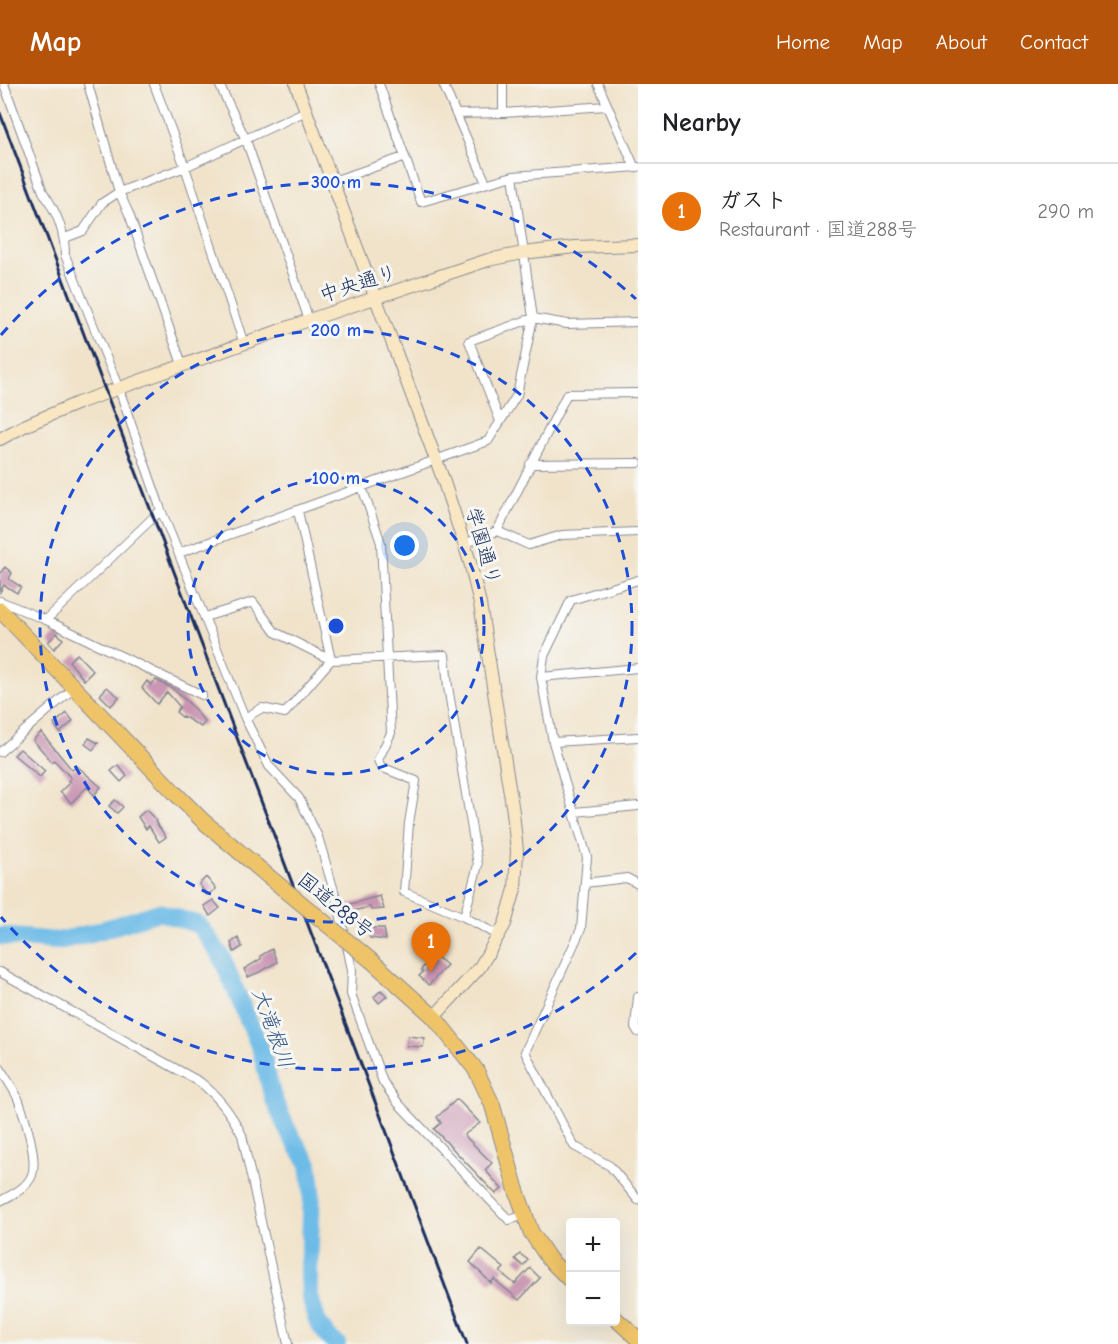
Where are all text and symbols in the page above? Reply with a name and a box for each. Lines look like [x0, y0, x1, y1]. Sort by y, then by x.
text: Map [30, 26, 81, 58]
text: Home [776, 30, 830, 54]
text: Map [863, 30, 903, 54]
text: About [936, 30, 987, 54]
text: Contact [1020, 30, 1088, 54]
text: Nearby [662, 108, 741, 138]
text: 300 m [311, 172, 361, 193]
text: ガスト [719, 187, 787, 213]
text: 1 [678, 200, 685, 223]
text: 290 m [1038, 200, 1094, 223]
text: Restaurant · 国道288号 [719, 218, 917, 241]
street label: 中央通り [317, 260, 400, 307]
text: 200 m [311, 320, 361, 341]
text: 100 m [312, 468, 360, 489]
street label: 学園通り [461, 505, 506, 588]
your location [390, 531, 419, 560]
centre of rings [326, 616, 346, 636]
street label: 国道288号 [293, 868, 378, 943]
pin: 1 [412, 922, 450, 972]
water label: 大滝根川 [247, 984, 299, 1072]
map controls [566, 1218, 620, 1326]
button: + [566, 1218, 620, 1272]
button: − [566, 1272, 620, 1326]

